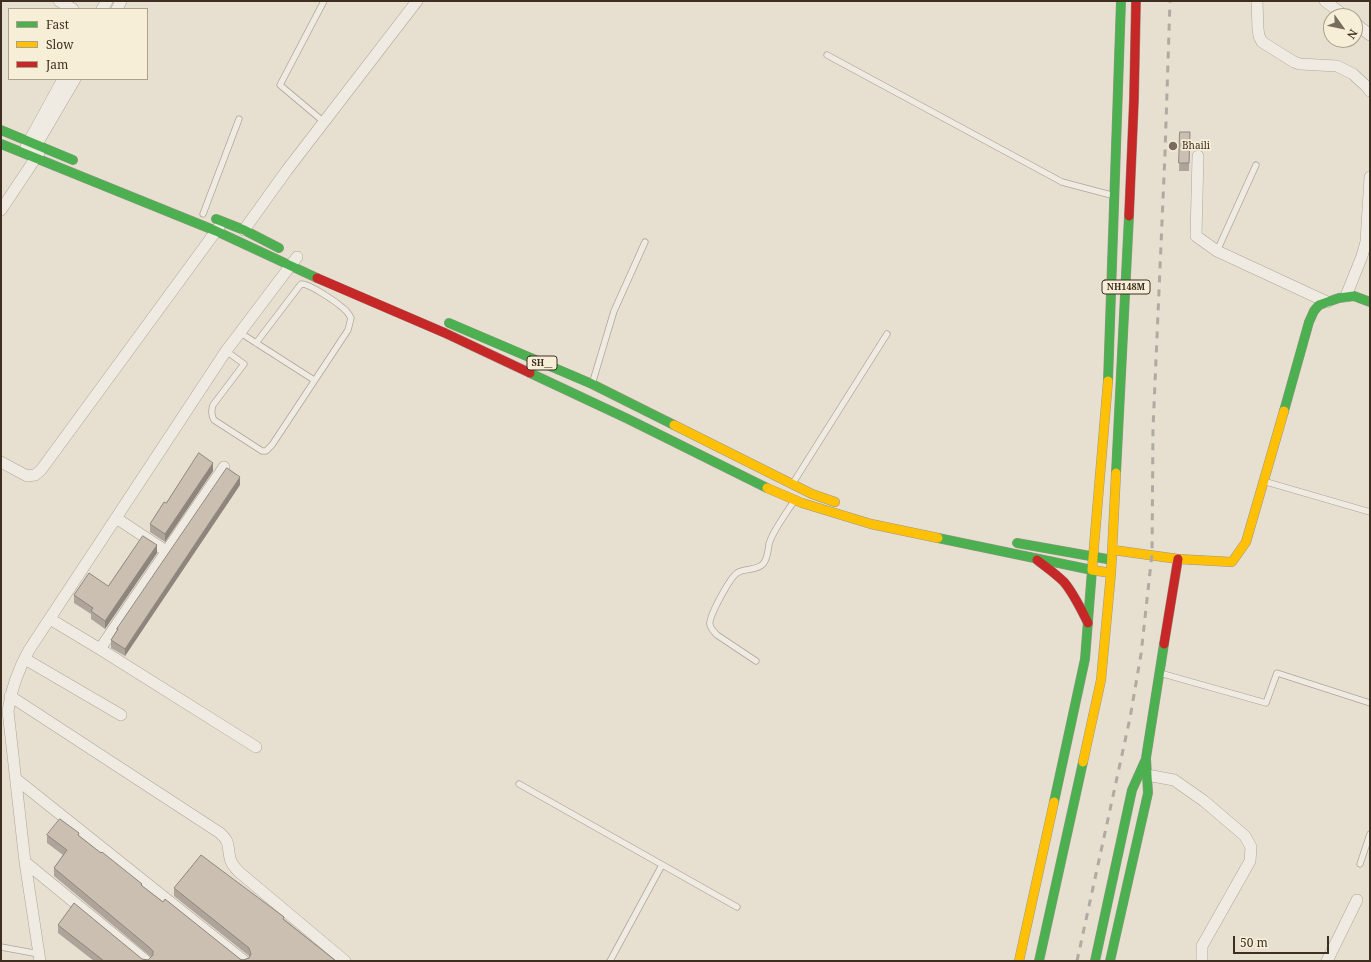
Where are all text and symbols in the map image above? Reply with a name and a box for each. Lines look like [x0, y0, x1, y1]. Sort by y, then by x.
legend [8, 8, 148, 80]
north arrow [1323, 8, 1363, 48]
text: Fast [46, 16, 69, 33]
text: N [1344, 27, 1361, 42]
text: Slow [46, 36, 74, 53]
text: Jam [46, 56, 68, 73]
marker: Bhaili [1167, 140, 1179, 152]
place label: Bhaili [1182, 140, 1210, 152]
road number: NH148M [1102, 280, 1150, 294]
road number: SH__ [527, 356, 557, 370]
scale bar [1235, 928, 1331, 954]
text: 50 m [1240, 934, 1268, 951]

